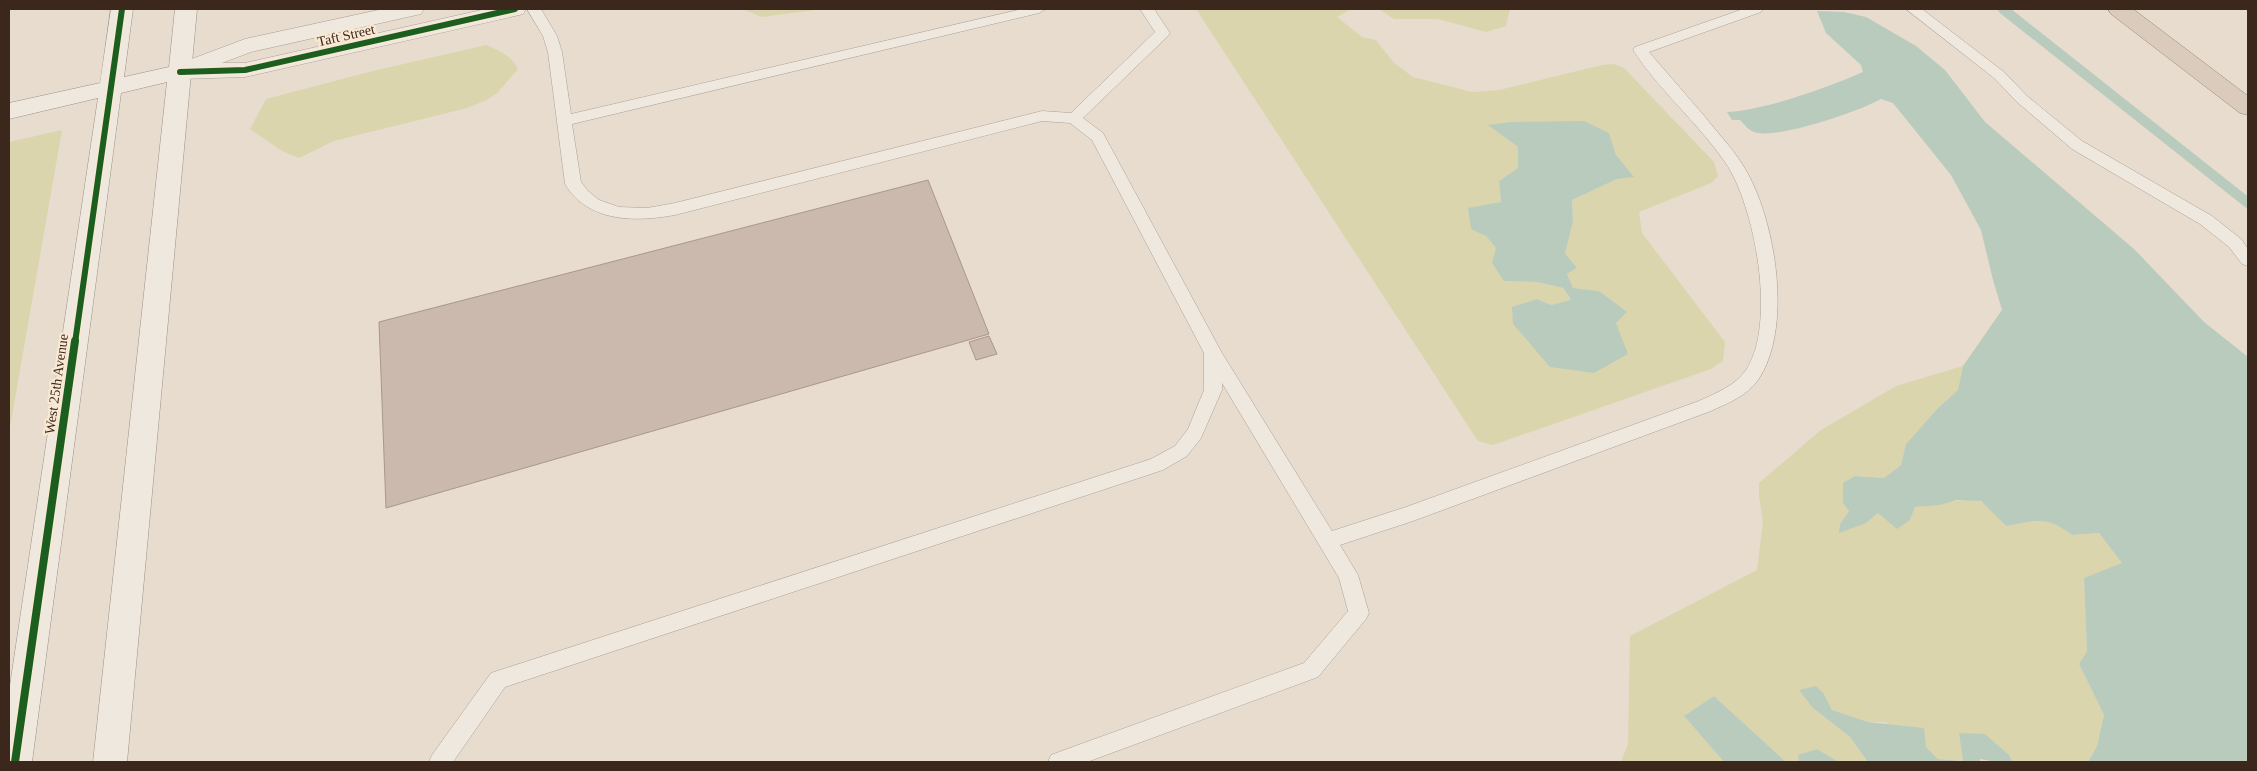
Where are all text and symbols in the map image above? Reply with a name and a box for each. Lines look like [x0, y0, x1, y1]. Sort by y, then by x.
street label: Taft Street [316, 22, 376, 49]
street label: West 25th Avenue [42, 333, 71, 435]

